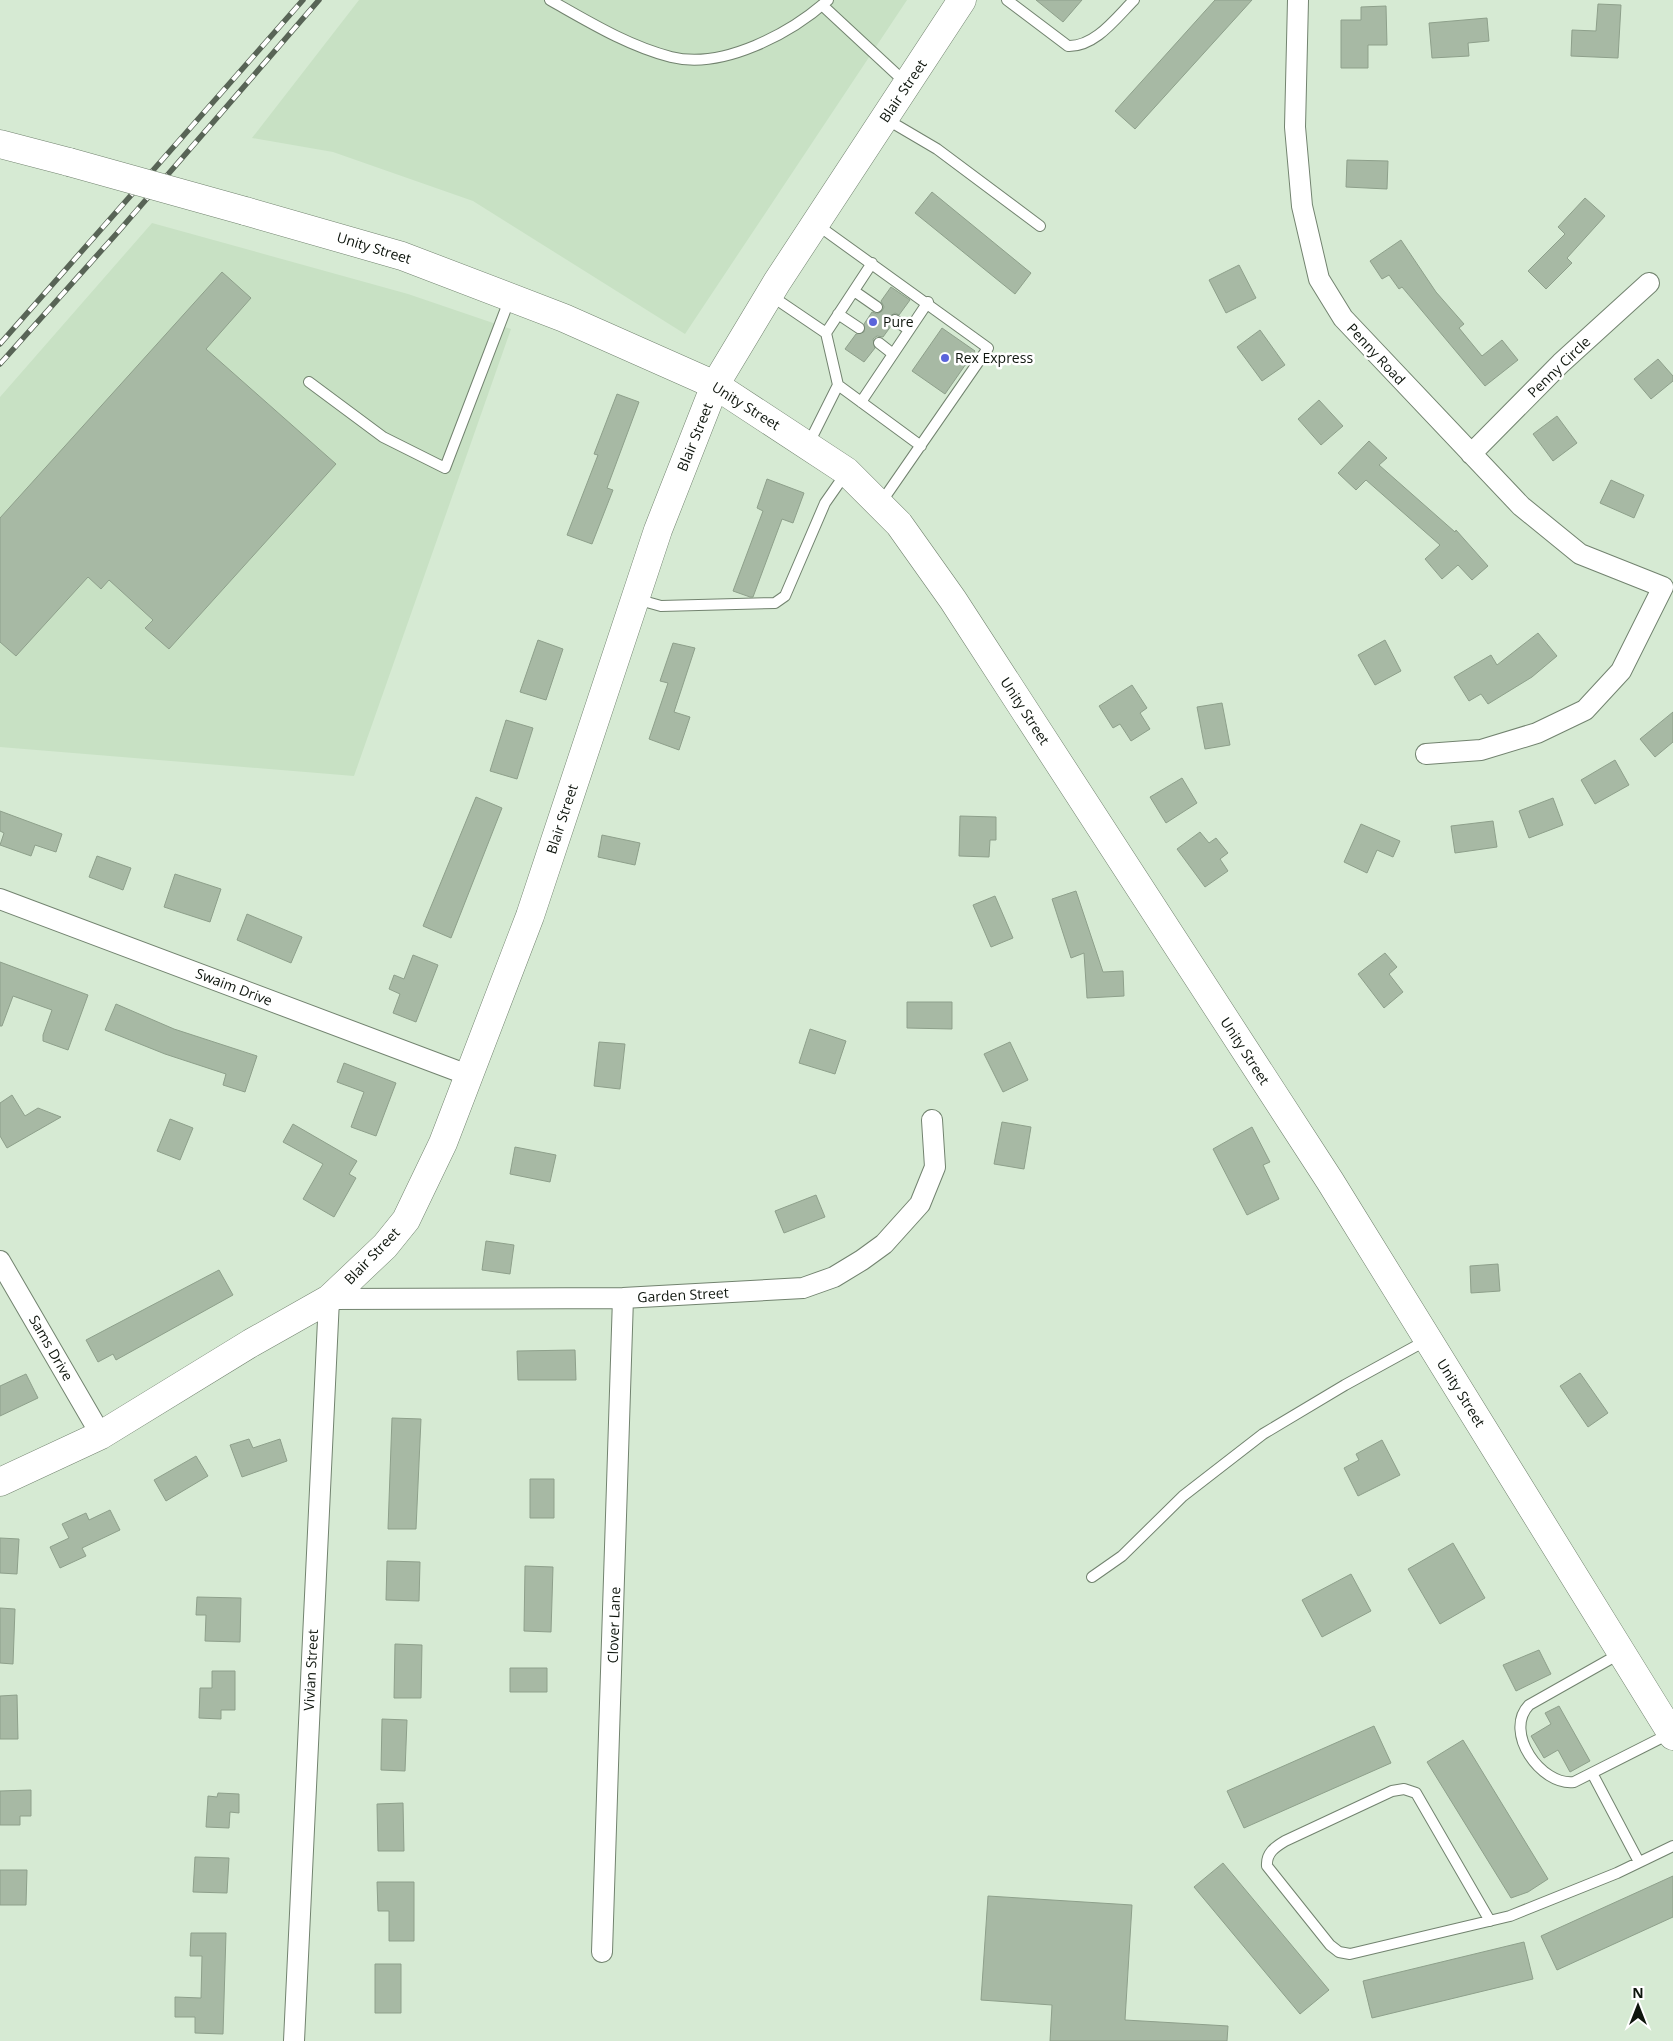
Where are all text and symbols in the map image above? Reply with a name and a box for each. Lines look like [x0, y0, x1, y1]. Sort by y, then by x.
street label: Blair Street [874, 55, 931, 126]
street label: Unity Street [335, 227, 414, 268]
place label: Pure [883, 312, 914, 331]
marker: Pure [867, 316, 879, 328]
street label: Penny Road [1343, 319, 1410, 388]
street label: Penny Circle [1523, 332, 1594, 401]
place label: Rex Express [955, 348, 1033, 367]
marker: Rex Express [939, 352, 951, 364]
street label: Unity Street [709, 377, 784, 434]
street label: Blair Street [672, 400, 717, 474]
street label: Unity Street [996, 673, 1054, 748]
street label: Blair Street [541, 781, 582, 856]
street label: Swaim Drive [193, 963, 275, 1010]
street label: Unity Street [1216, 1013, 1274, 1088]
street label: Blair Street [340, 1223, 404, 1288]
street label: Garden Street [637, 1283, 729, 1306]
street label: Sams Drive [25, 1311, 78, 1384]
street label: Unity Street [1433, 1355, 1490, 1430]
street label: Clover Lane [603, 1586, 624, 1664]
street label: Vivian Street [299, 1629, 322, 1711]
north arrow [1613, 1981, 1663, 2031]
text: N [1632, 1983, 1644, 2002]

